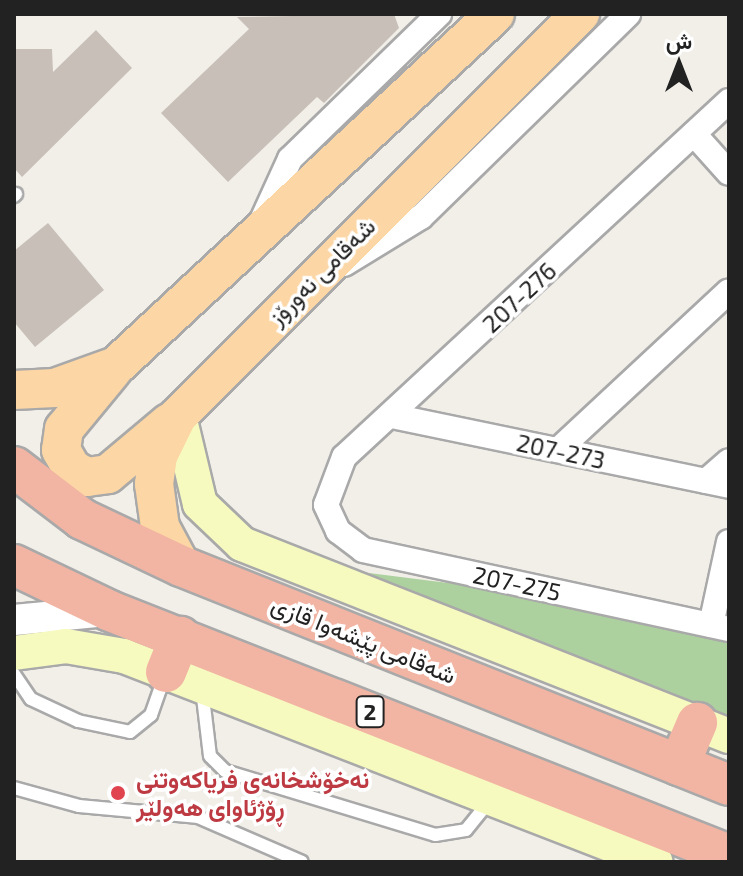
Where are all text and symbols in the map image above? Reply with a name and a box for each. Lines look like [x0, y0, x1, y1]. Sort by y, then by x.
north arrow [639, 24, 719, 104]
text: ش [666, 27, 692, 53]
street label: شەقامی نەورۆز [261, 211, 381, 331]
street label: 207-276 [476, 256, 562, 338]
street label: 207-273 [514, 428, 608, 474]
street label: 207-275 [470, 560, 564, 606]
street label: شەقامی پێشەوا قازی [268, 589, 460, 689]
road number: 2 [354, 694, 386, 730]
place label: نەخۆشخانەی فریاکەوتنی ڕۆژئاوای هەولێر [136, 765, 369, 821]
marker: نەخۆشخانەی فریاکەوتنی ڕۆژئاوای هەولێر [107, 782, 129, 804]

